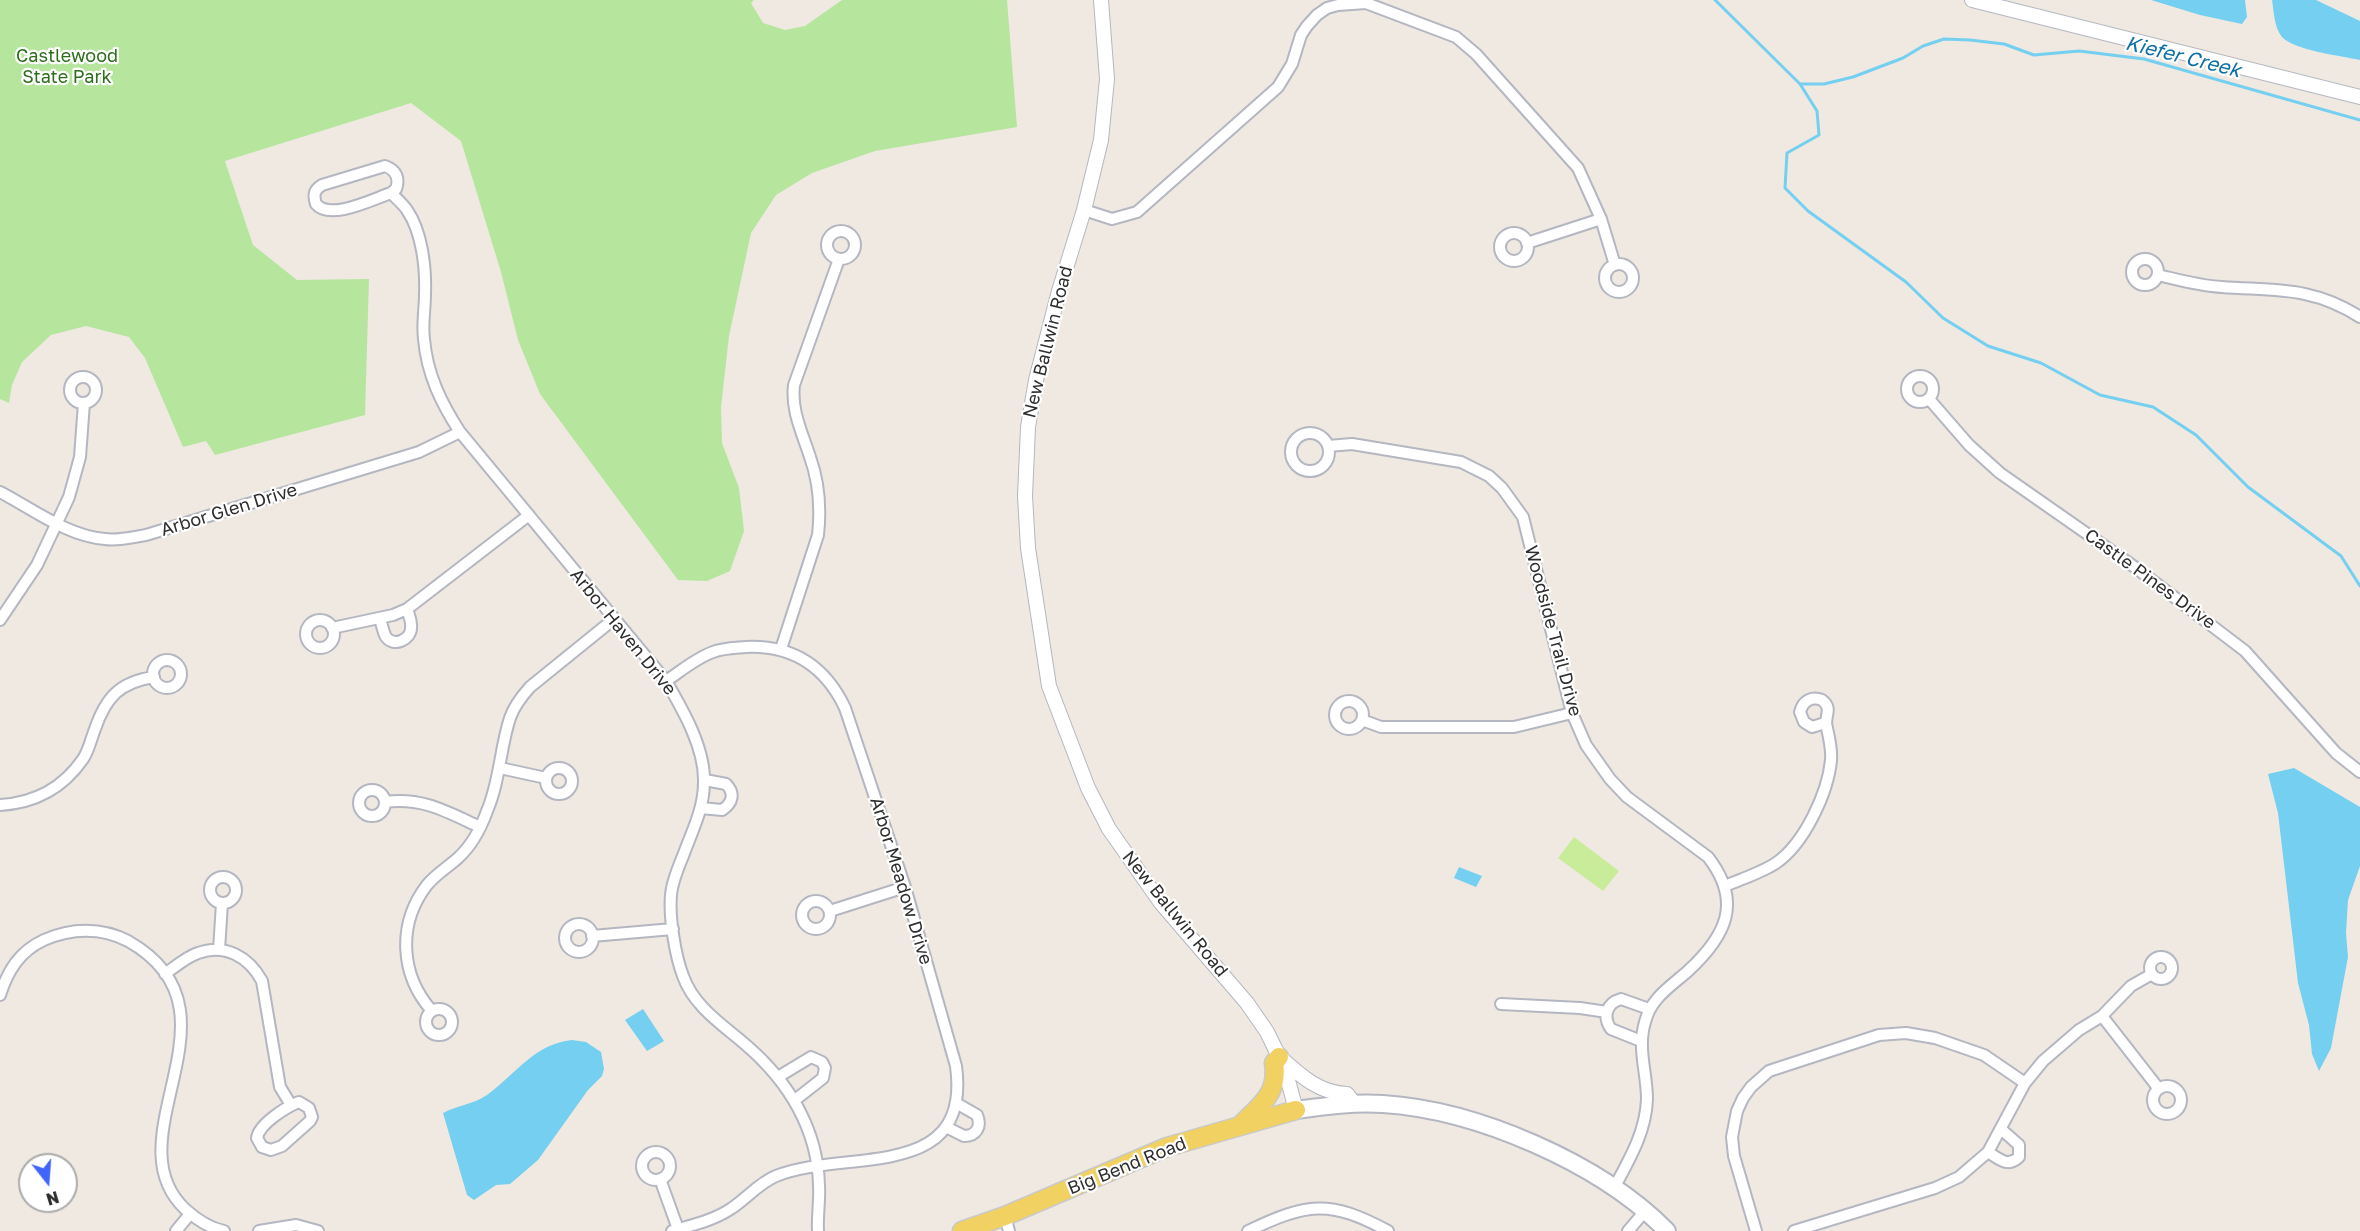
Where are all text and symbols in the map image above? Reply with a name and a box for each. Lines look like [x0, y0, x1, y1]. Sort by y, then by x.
water label: Kiefer Creek [2123, 31, 2243, 83]
park label: Castlewood State Park [16, 45, 118, 88]
street label: New Ballwin Road [1019, 264, 1077, 420]
street label: Arbor Glen Drive [158, 479, 300, 541]
street label: Castle Pines Drive [2080, 524, 2220, 634]
street label: Woodside Trail Drive [1520, 543, 1586, 719]
street label: Arbor Haven Drive [565, 564, 681, 700]
street label: Arbor Meadow Drive [865, 795, 937, 967]
street label: New Ballwin Road [1118, 847, 1232, 981]
street label: Big Bend Road [1065, 1132, 1189, 1200]
north arrow [18, 1153, 78, 1213]
text: N [44, 1187, 61, 1210]

